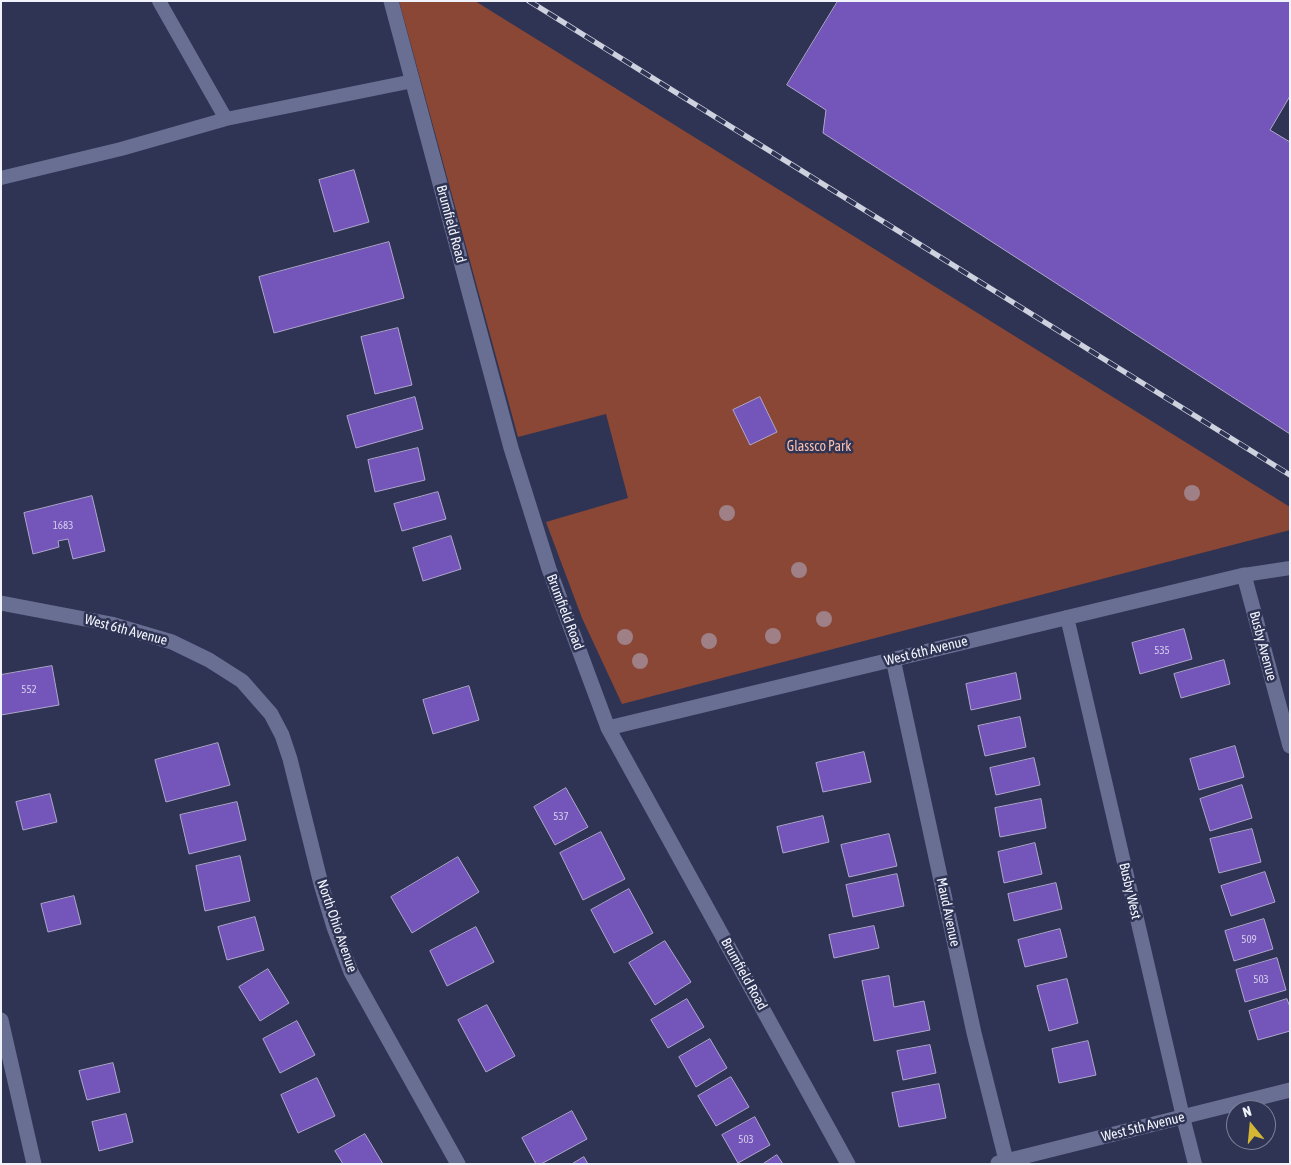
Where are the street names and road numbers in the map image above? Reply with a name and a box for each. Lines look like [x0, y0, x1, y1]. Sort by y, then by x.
street label: Brumfield Road [433, 183, 469, 265]
street label: Brumfield Road [543, 572, 587, 652]
street label: Busby Avenue [1246, 609, 1280, 683]
street label: West 6th Avenue [83, 611, 169, 649]
street label: West 6th Avenue [883, 633, 969, 669]
street label: Busby West [1115, 861, 1145, 921]
street label: Maud Avenue [933, 876, 963, 948]
street label: North Ohio Avenue [313, 877, 361, 975]
street label: Brumfield Road [717, 935, 771, 1013]
street label: West 5th Avenue [1100, 1109, 1186, 1145]

